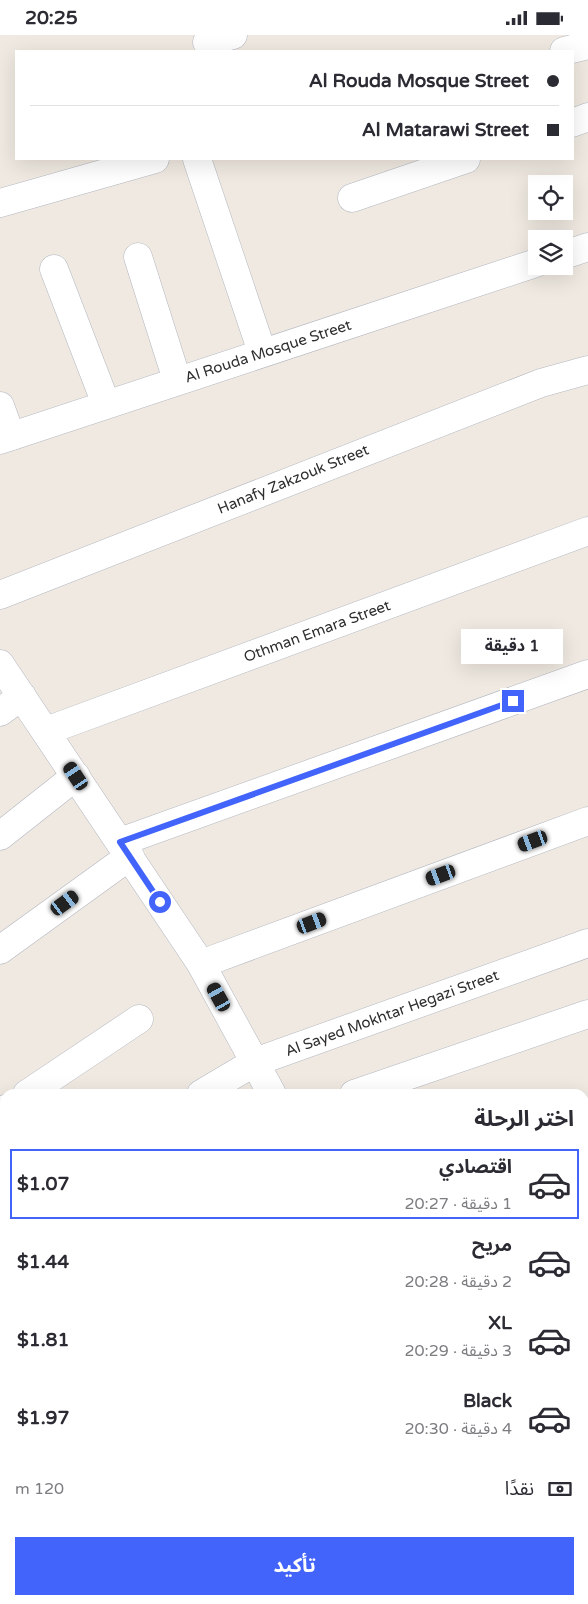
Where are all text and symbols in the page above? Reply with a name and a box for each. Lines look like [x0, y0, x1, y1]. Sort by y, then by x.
text: 20:25 [25, 7, 78, 29]
text: Al Rouda Mosque Street [309, 70, 529, 92]
text: Al Matarawi Street [362, 119, 529, 141]
map controls [528, 175, 573, 275]
button: locate [528, 175, 573, 220]
button: layers [528, 230, 573, 275]
street label: Al Rouda Mosque Street [183, 315, 354, 386]
street label: Hanafy Zakzouk Street [215, 440, 372, 518]
street label: Othman Emara Street [241, 596, 393, 666]
callout: 1 دقيقة [462, 629, 564, 663]
text: 1 دقيقة [485, 636, 539, 656]
route end [502, 690, 524, 712]
car [61, 759, 90, 793]
car [516, 829, 549, 853]
car [424, 863, 457, 887]
car [48, 888, 81, 918]
route start [149, 891, 171, 913]
car [295, 911, 328, 935]
street label: Al Sayed Mokhtar Hegazi Street [283, 966, 501, 1060]
car [205, 980, 232, 1014]
text: اختر الرحلة [474, 1106, 574, 1132]
text: اقتصادي [439, 1156, 512, 1178]
icon: car [527, 1162, 572, 1207]
text: $1.07 [17, 1173, 69, 1195]
text: 1 دقيقة · 20:27 [404, 1194, 512, 1214]
text: مريح [472, 1234, 512, 1256]
icon: car [527, 1240, 572, 1285]
text: $1.44 [17, 1251, 69, 1273]
text: 2 دقيقة · 20:28 [404, 1272, 512, 1292]
text: XL [488, 1312, 512, 1334]
icon: car [527, 1318, 572, 1363]
text: $1.81 [17, 1329, 69, 1351]
text: 3 دقيقة · 20:29 [404, 1341, 512, 1361]
text: Black [463, 1390, 512, 1412]
icon: car [527, 1396, 572, 1441]
text: $1.97 [17, 1407, 69, 1429]
text: 4 دقيقة · 20:30 [404, 1419, 512, 1439]
icon: cash [546, 1475, 574, 1503]
text: نقدًا [505, 1478, 534, 1500]
text: 120 m [15, 1479, 64, 1499]
button: تأكيد [15, 1537, 574, 1595]

